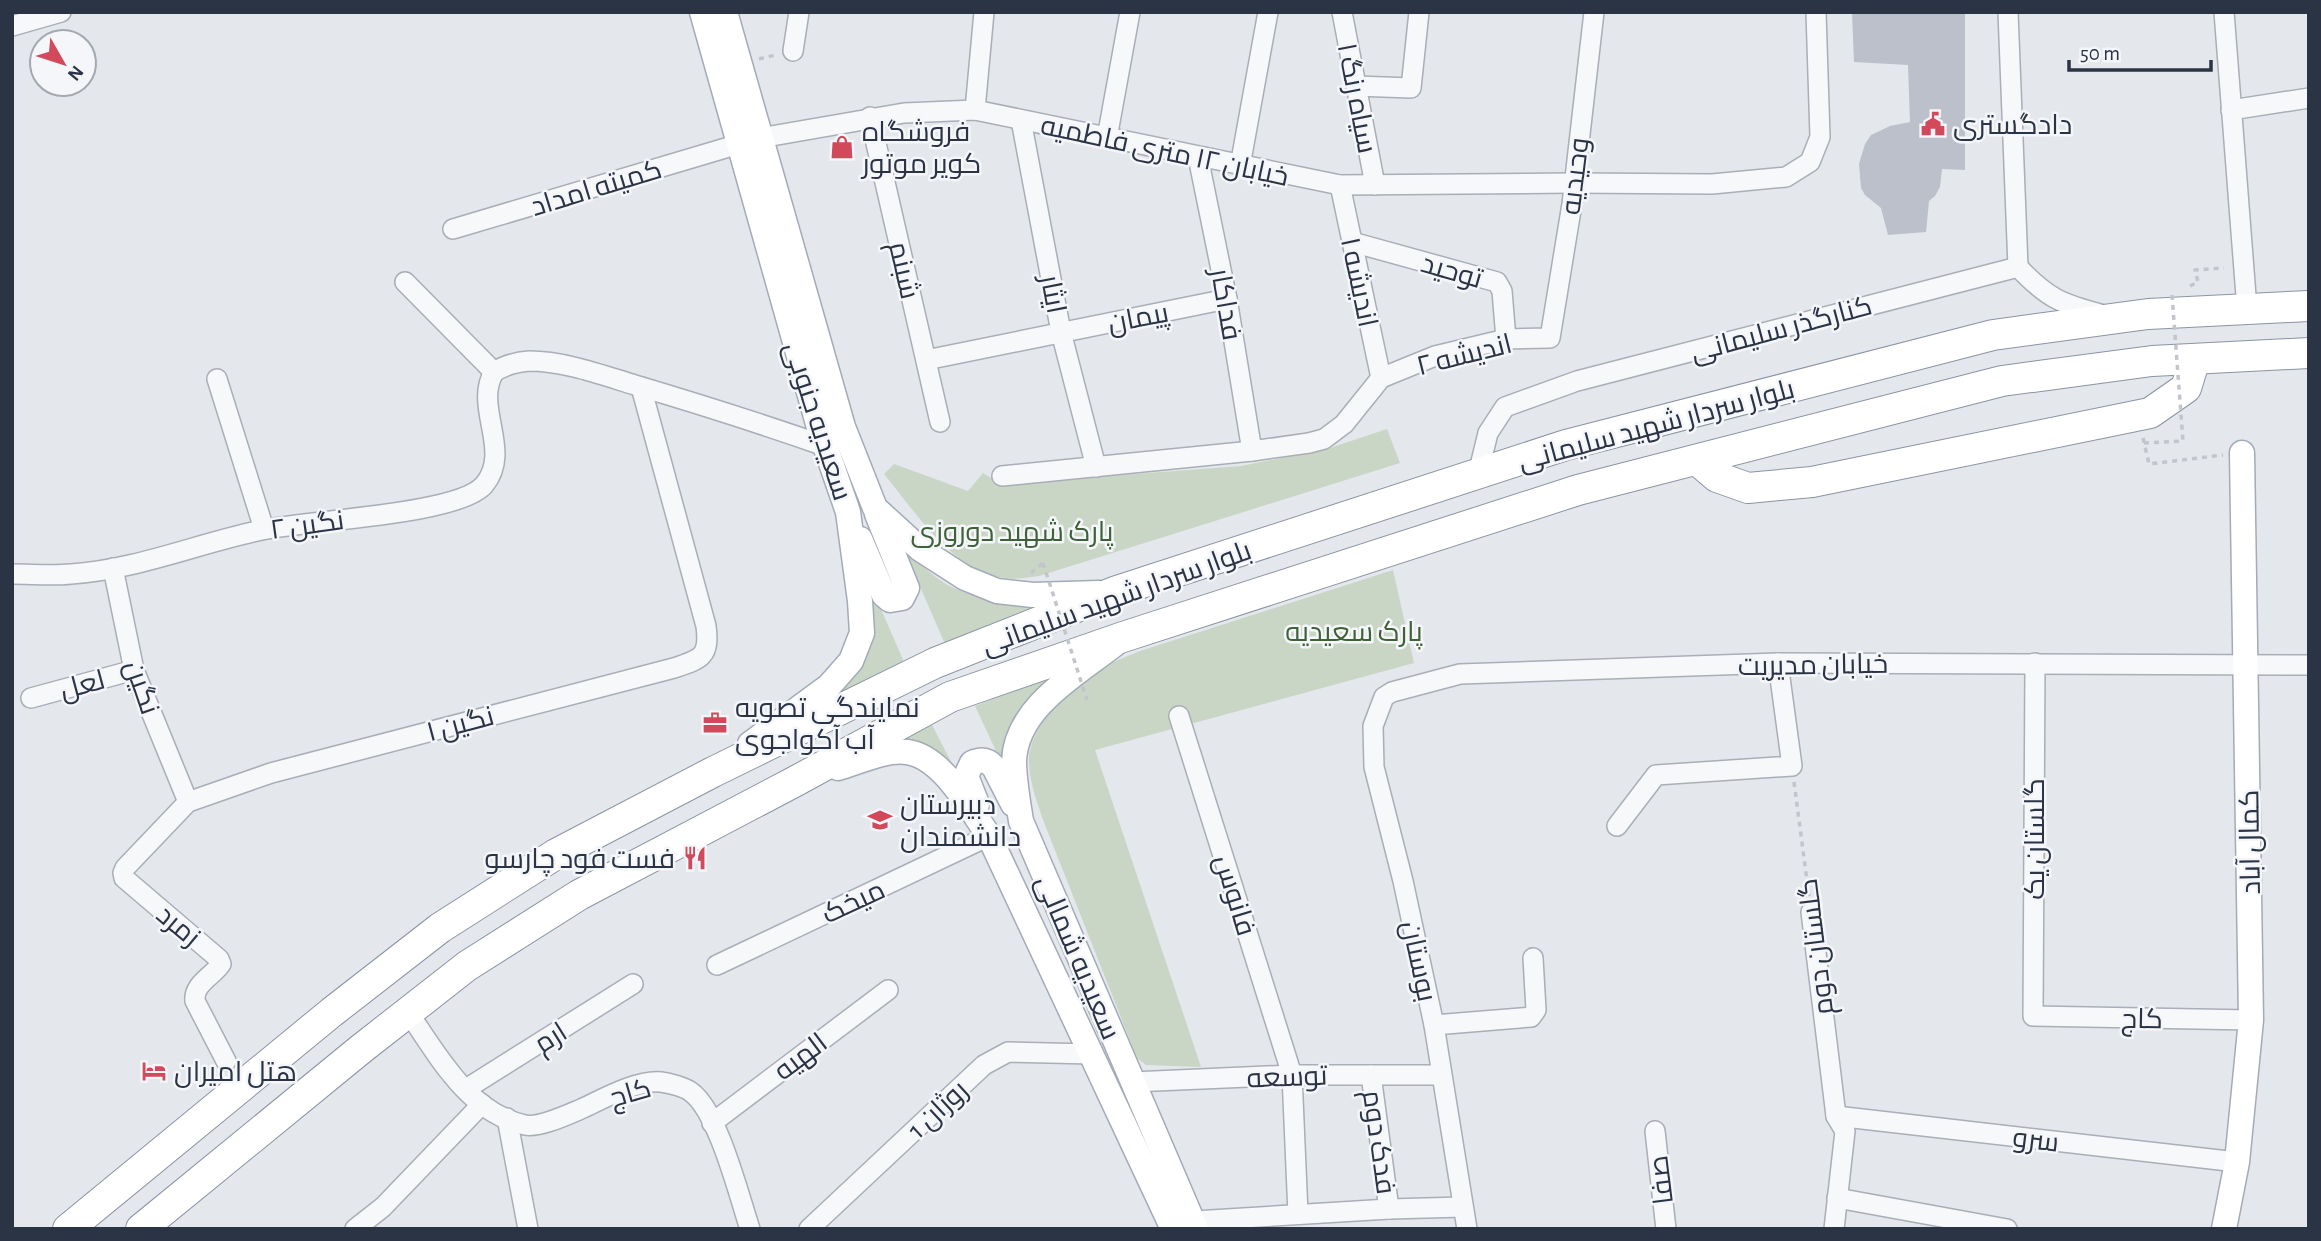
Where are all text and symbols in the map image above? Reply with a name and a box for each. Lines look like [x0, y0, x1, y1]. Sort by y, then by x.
north arrow [28, 28, 98, 98]
scale bar [2069, 28, 2211, 72]
street label: سیاه رنگ ۱ [1332, 41, 1380, 156]
text: 50 m [2080, 43, 2120, 64]
text: N [64, 62, 87, 84]
public building icon: دادگستری [1919, 110, 1947, 138]
street label: خیابان ۱۲ متری فاطمیه [1038, 112, 1291, 193]
place label: دادگستری [1953, 112, 2072, 141]
place label: فروشگاه کویر موتور [860, 118, 981, 179]
shop icon: فروشگاه کویر موتور [828, 133, 856, 161]
street label: وحیدیه [1557, 136, 1595, 217]
street label: کمیته امداد [528, 156, 665, 222]
street label: اندیشه ۱ [1335, 235, 1382, 330]
street label: شبنم [879, 239, 924, 303]
street label: توحید [1418, 250, 1486, 294]
street label: فداکار [1205, 264, 1245, 343]
street label: ایثار [1034, 270, 1070, 316]
street label: کنارگذر سلیمانی [1688, 292, 1876, 369]
street label: پیمان [1106, 299, 1172, 342]
street label: اندیشه ۲ [1414, 330, 1515, 381]
street label: سعیدیه جنوبی [777, 339, 856, 505]
street label: بلوار سردار شهید سلیمانی [1515, 375, 1798, 477]
street label: نگین ۲ [268, 507, 346, 546]
park label: پارک شهید دوروزی [910, 518, 1114, 550]
street label: بلوار سردار شهید سلیمانی [978, 536, 1256, 662]
park label: پارک سعیدیه [1285, 619, 1423, 650]
street label: خیابان مدیریت [1738, 651, 1888, 682]
street label: نگین [118, 657, 163, 719]
street label: لعل [57, 667, 108, 706]
place label: نمایندگی تصویه آب آکواجوی [735, 695, 920, 756]
street label: نگین ۱ [424, 703, 497, 748]
office icon: نمایندگی تصویه آب آکواجوی [701, 709, 729, 737]
street label: گلستان یک [2022, 778, 2051, 900]
street label: کمال آباد [2233, 789, 2267, 895]
place label: دبیرستان دانشمندان [900, 792, 1021, 853]
school or university icon: دبیرستان دانشمندان [866, 806, 894, 834]
restaurant icon: فست فود چارسو [681, 844, 709, 872]
place label: فست فود چارسو [485, 846, 675, 877]
street label: فانوس [1208, 852, 1260, 940]
street label: سعیدیه شمالی [1029, 871, 1125, 1044]
street label: میخک [818, 876, 890, 929]
street label: گلستان دوم [1795, 876, 1843, 1017]
street label: زمرد [151, 901, 205, 952]
street label: بوستان [1395, 918, 1440, 1005]
street label: کاج [2121, 1006, 2163, 1037]
street label: ارم [530, 1018, 574, 1063]
street label: الهیه [770, 1029, 833, 1087]
hotel icon: هتل امیران [140, 1057, 168, 1085]
place label: هتل امیران [174, 1059, 297, 1088]
street label: توسعه [1246, 1063, 1328, 1093]
street label: کاج [606, 1075, 655, 1116]
street label: روژان 1 [902, 1075, 974, 1145]
street label: فدک دوم [1353, 1088, 1399, 1197]
street label: سرو [2011, 1124, 2060, 1158]
street label: صفا [1645, 1154, 1679, 1206]

